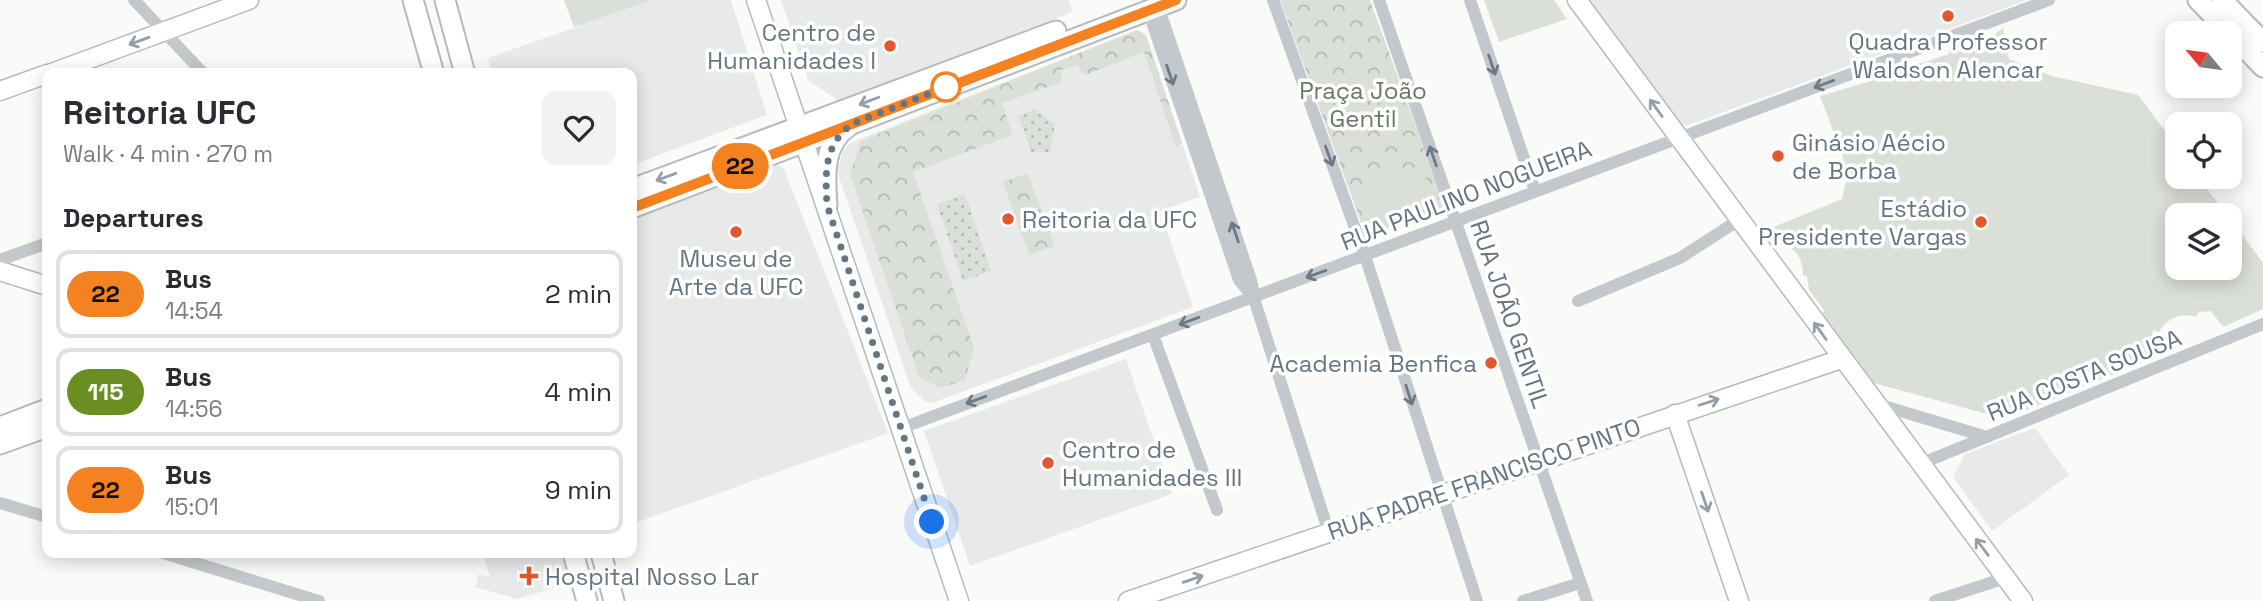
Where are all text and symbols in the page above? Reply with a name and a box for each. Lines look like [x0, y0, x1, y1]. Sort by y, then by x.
marker: Quadra Professor Waldson Alencar [1940, 8, 1956, 24]
place label: Centro de Humanidades I [707, 17, 876, 76]
north arrow [2165, 21, 2242, 98]
map controls [2165, 21, 2242, 280]
place label: Quadra Professor Waldson Alencar [1848, 26, 2048, 85]
one-way arrow [128, 36, 150, 48]
marker: Centro de Humanidades I [882, 38, 898, 54]
one-way arrow [1487, 53, 1499, 75]
one-way arrow [1164, 63, 1177, 85]
unlabelled marker [931, 72, 961, 102]
park label: Praça João Gentil [1299, 75, 1427, 134]
one-way arrow [1814, 79, 1836, 91]
button: heart [542, 91, 616, 165]
text: Reitoria UFC [63, 92, 256, 134]
one-way arrow [858, 96, 880, 108]
one-way arrow [1649, 99, 1663, 118]
button: locate [2165, 112, 2242, 189]
place label: Ginásio Aécio de Borba [1792, 127, 1946, 186]
street label: RUA PAULINO NOGUEIRA [1336, 133, 1596, 257]
text: Walk · 4 min · 270 m [63, 139, 273, 169]
line badge: 22 [708, 143, 772, 189]
one-way arrow [1324, 145, 1336, 167]
one-way arrow [1426, 146, 1438, 168]
marker: Ginásio Aécio de Borba [1770, 148, 1786, 164]
text: 22 [726, 150, 754, 181]
one-way arrow [655, 171, 677, 184]
place label: Estádio Presidente Vargas [1758, 193, 1967, 252]
text: Departures [63, 201, 204, 235]
button: layers [2165, 203, 2242, 280]
place label: Reitoria da UFC [1022, 204, 1197, 235]
marker: Reitoria da UFC [1000, 211, 1016, 227]
marker: Estádio Presidente Vargas [1973, 214, 1989, 230]
street label: RUA JOÃO GENTIL [1463, 216, 1557, 412]
one-way arrow [1228, 222, 1240, 244]
marker: Museu de Arte da UFC [728, 224, 744, 240]
place label: Museu de Arte da UFC [669, 243, 803, 302]
text: Bus [165, 262, 212, 296]
one-way arrow [1306, 269, 1328, 282]
text: 2 min [545, 277, 612, 311]
text: 22 [91, 278, 120, 309]
text: 14:54 [165, 296, 223, 326]
one-way arrow [1179, 316, 1201, 329]
one-way arrow [1813, 322, 1828, 341]
street label: RUA COSTA SOUSA [1982, 322, 2186, 428]
place label: Academia Benfica [1269, 348, 1477, 379]
marker: Academia Benfica [1483, 355, 1499, 371]
text: Bus [165, 360, 212, 394]
text: 4 min [544, 375, 612, 409]
text: 115 [87, 376, 124, 407]
one-way arrow [1404, 384, 1417, 406]
text: 14:56 [165, 394, 223, 424]
one-way arrow [965, 395, 987, 407]
one-way arrow [1698, 395, 1720, 408]
street label: RUA PADRE FRANCISCO PINTO [1323, 411, 1645, 547]
place label: Centro de Humanidades III [1062, 434, 1242, 493]
marker: Centro de Humanidades III [1040, 455, 1056, 471]
text: Bus [165, 458, 212, 492]
text: 9 min [545, 473, 612, 507]
text: 22 [91, 474, 120, 505]
one-way arrow [1700, 490, 1712, 512]
text: 15:01 [165, 492, 219, 522]
your location [914, 504, 949, 539]
one-way arrow [1974, 538, 1989, 556]
place label: Hospital Nosso Lar [545, 561, 759, 592]
marker: Hospital Nosso Lar [519, 566, 539, 586]
one-way arrow [1181, 572, 1203, 584]

